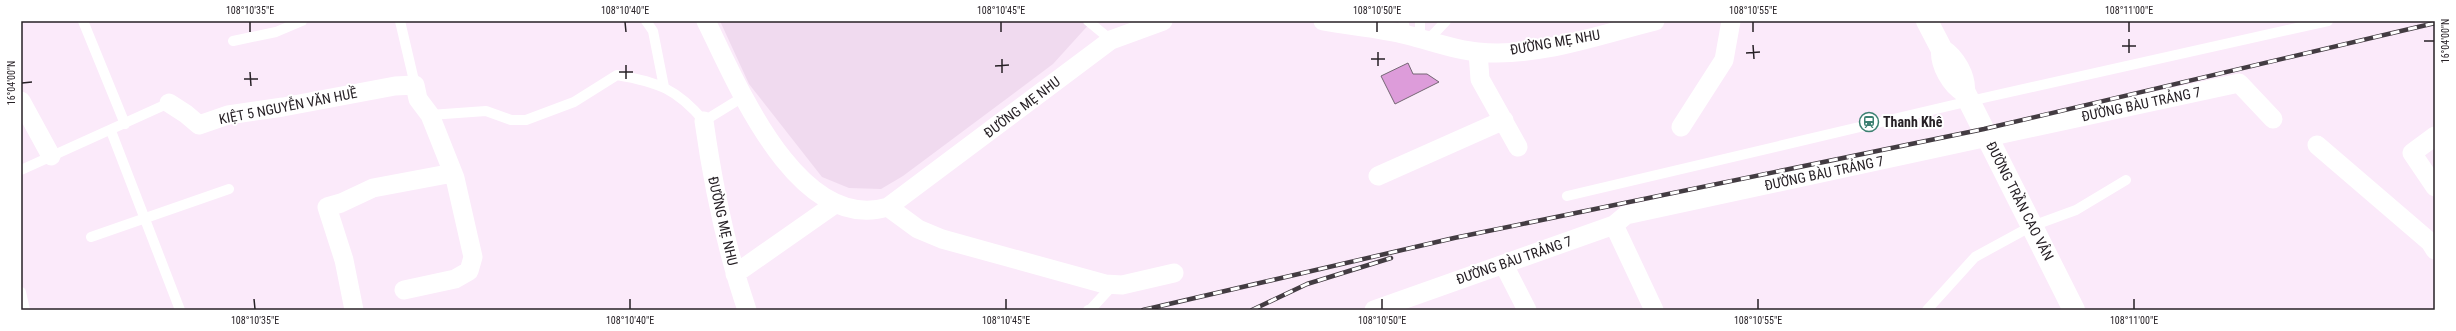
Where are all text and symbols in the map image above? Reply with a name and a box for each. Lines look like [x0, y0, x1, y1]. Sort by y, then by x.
text: 108°10'35"E [226, 5, 274, 16]
text: 108°10'40"E [601, 5, 649, 16]
text: 108°10'45"E [977, 5, 1025, 16]
text: 108°10'50"E [1353, 5, 1401, 16]
text: 108°10'55"E [1729, 5, 1777, 16]
text: 108°11'00"E [2105, 5, 2153, 16]
text: 16°04'00"N [2440, 19, 2451, 63]
street label: ĐƯỜNG MẸ NHU [1509, 25, 1601, 58]
text: 16°04'00"N [6, 61, 17, 105]
street label: ĐƯỜNG MẸ NHU [980, 72, 1063, 141]
street label: KIỆT 5 NGUYỄN VĂN HUỀ [217, 83, 358, 127]
street label: ĐƯỜNG BÀU TRẢNG 7 [2080, 83, 2202, 124]
station icon: Thanh Khê [1858, 111, 1880, 133]
place label: Thanh Khê [1883, 114, 1943, 130]
street label: ĐƯỜNG TRẦN CAO VÂN [1983, 138, 2058, 263]
street label: ĐƯỜNG BÀU TRẢNG 7 [1763, 152, 1885, 193]
street label: ĐƯỜNG MẸ NHU [705, 175, 742, 267]
street label: ĐƯỜNG BÀU TRẢNG 7 [1454, 232, 1574, 287]
text: 108°10'35"E [231, 315, 279, 326]
text: 108°10'40"E [606, 315, 654, 326]
text: 108°10'45"E [982, 315, 1030, 326]
text: 108°10'50"E [1358, 315, 1406, 326]
text: 108°10'55"E [1734, 315, 1782, 326]
text: 108°11'00"E [2110, 315, 2158, 326]

